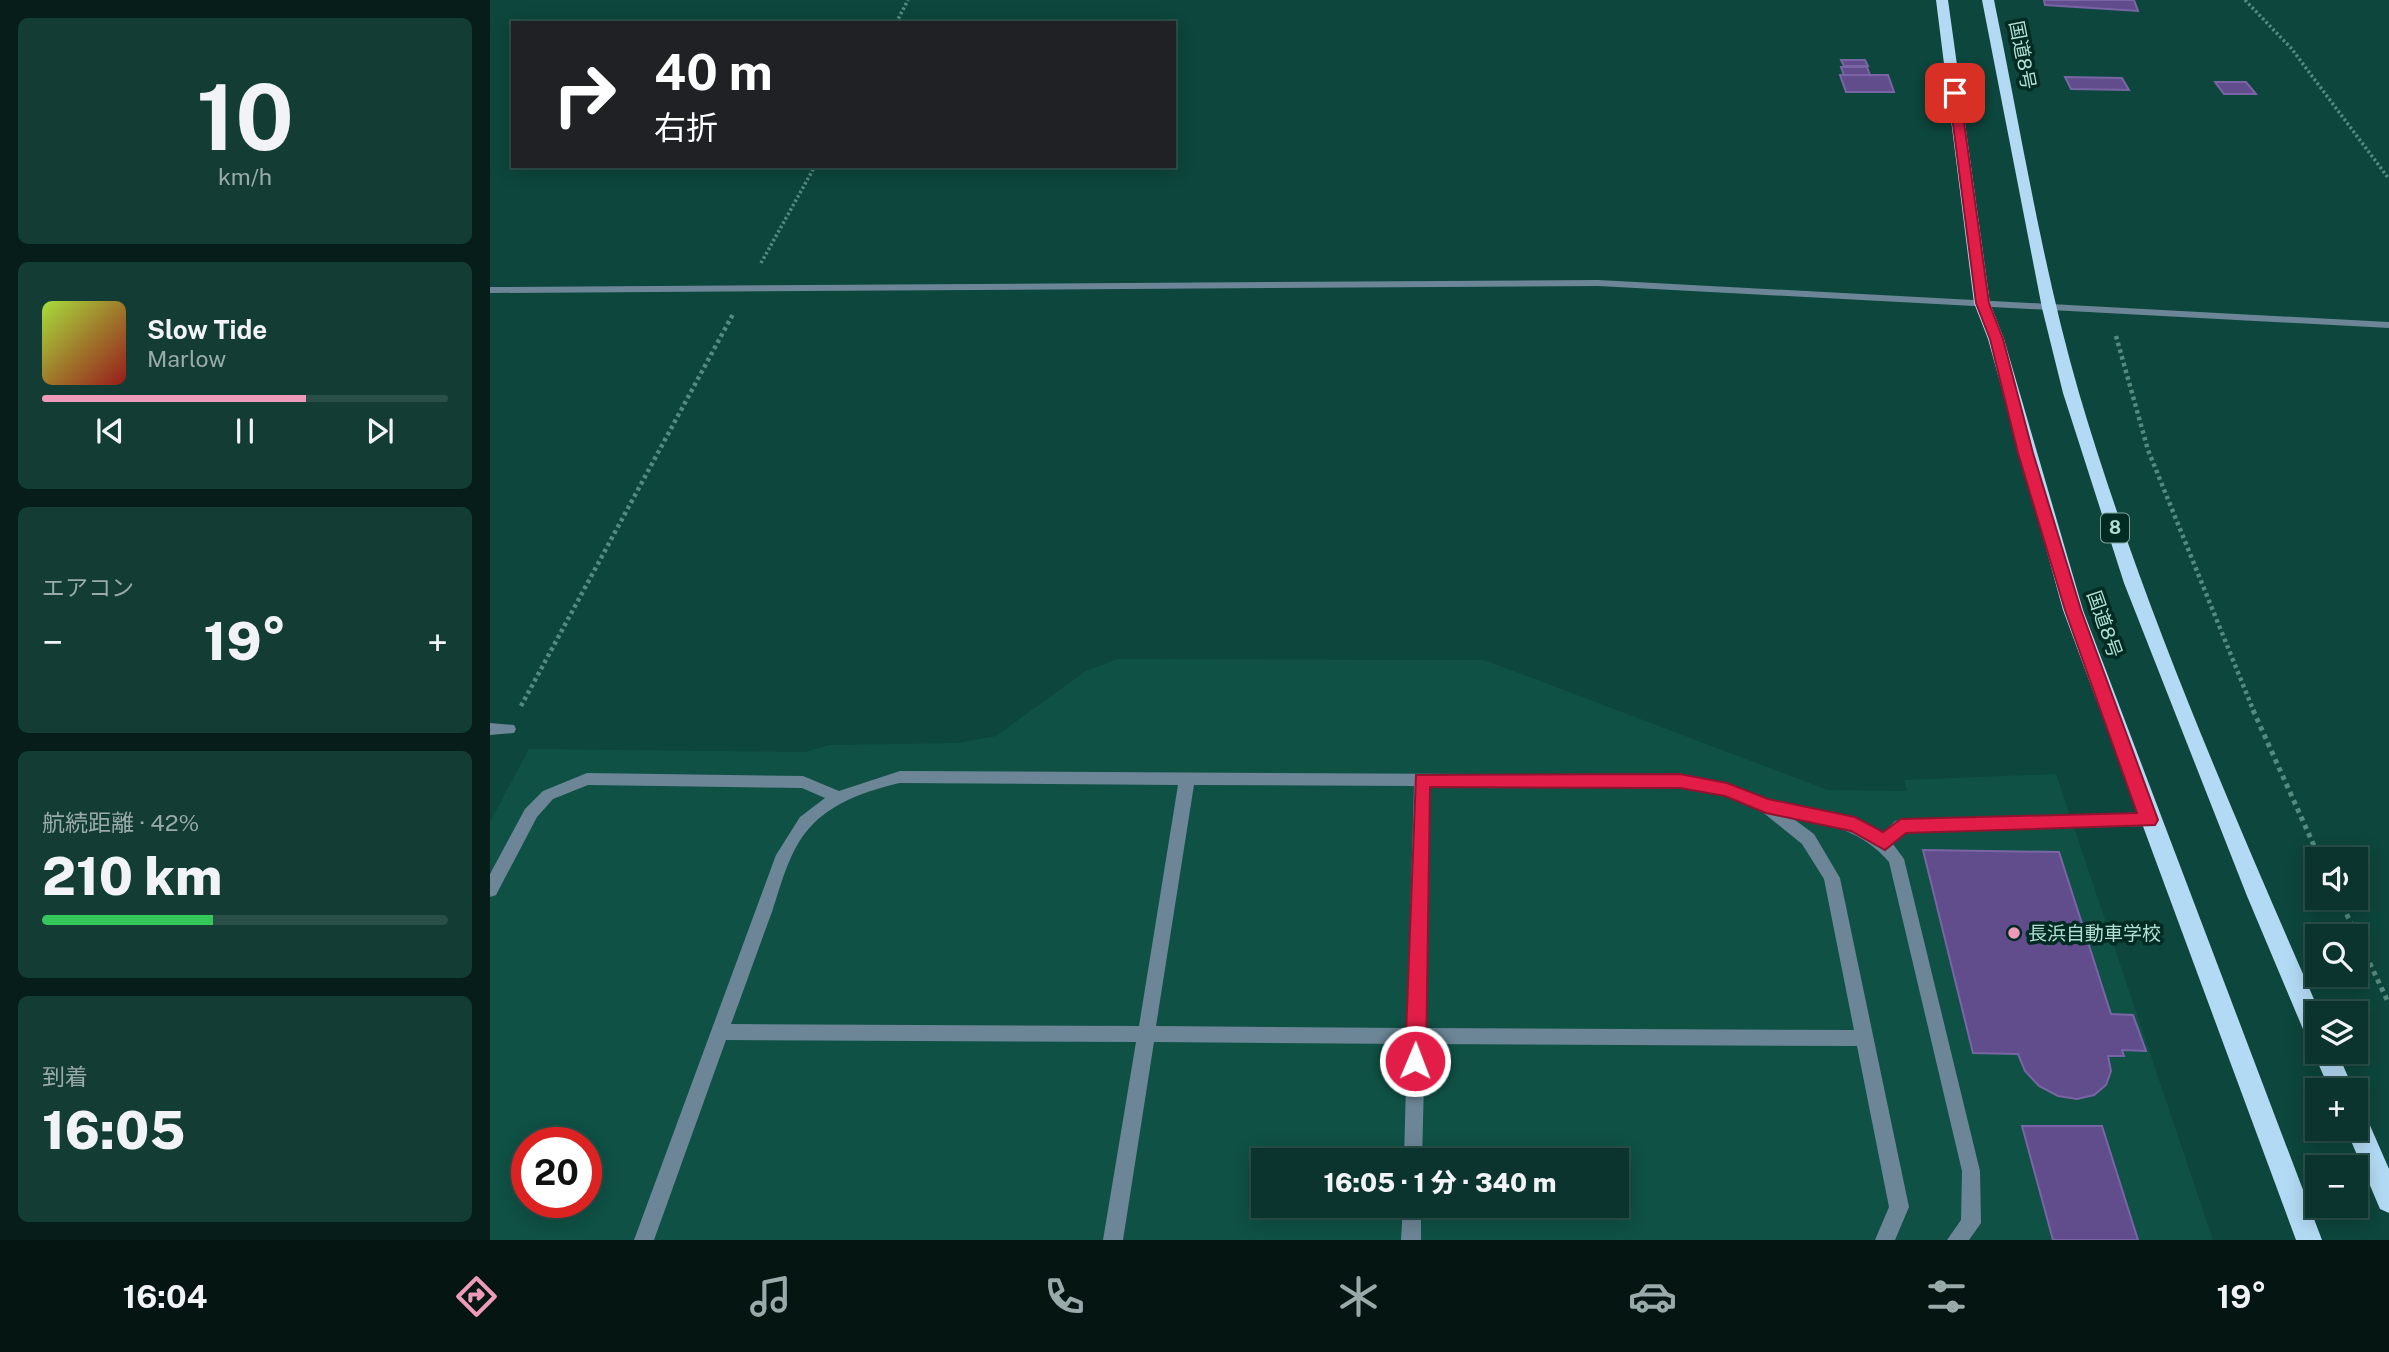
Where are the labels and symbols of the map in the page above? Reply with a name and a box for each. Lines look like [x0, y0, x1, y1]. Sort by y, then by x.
street label: 国道8号 [2006, 19, 2040, 91]
pin [1925, 63, 1985, 123]
road number: 8 [2101, 514, 2129, 542]
street label: 国道8号 [2083, 588, 2127, 660]
place label: 長浜自動車学校 [2028, 922, 2161, 944]
marker: 長浜自動車学校 [2006, 925, 2022, 941]
position arrow [1378, 1024, 1452, 1098]
speed limit sign: 20 [511, 1127, 602, 1218]

